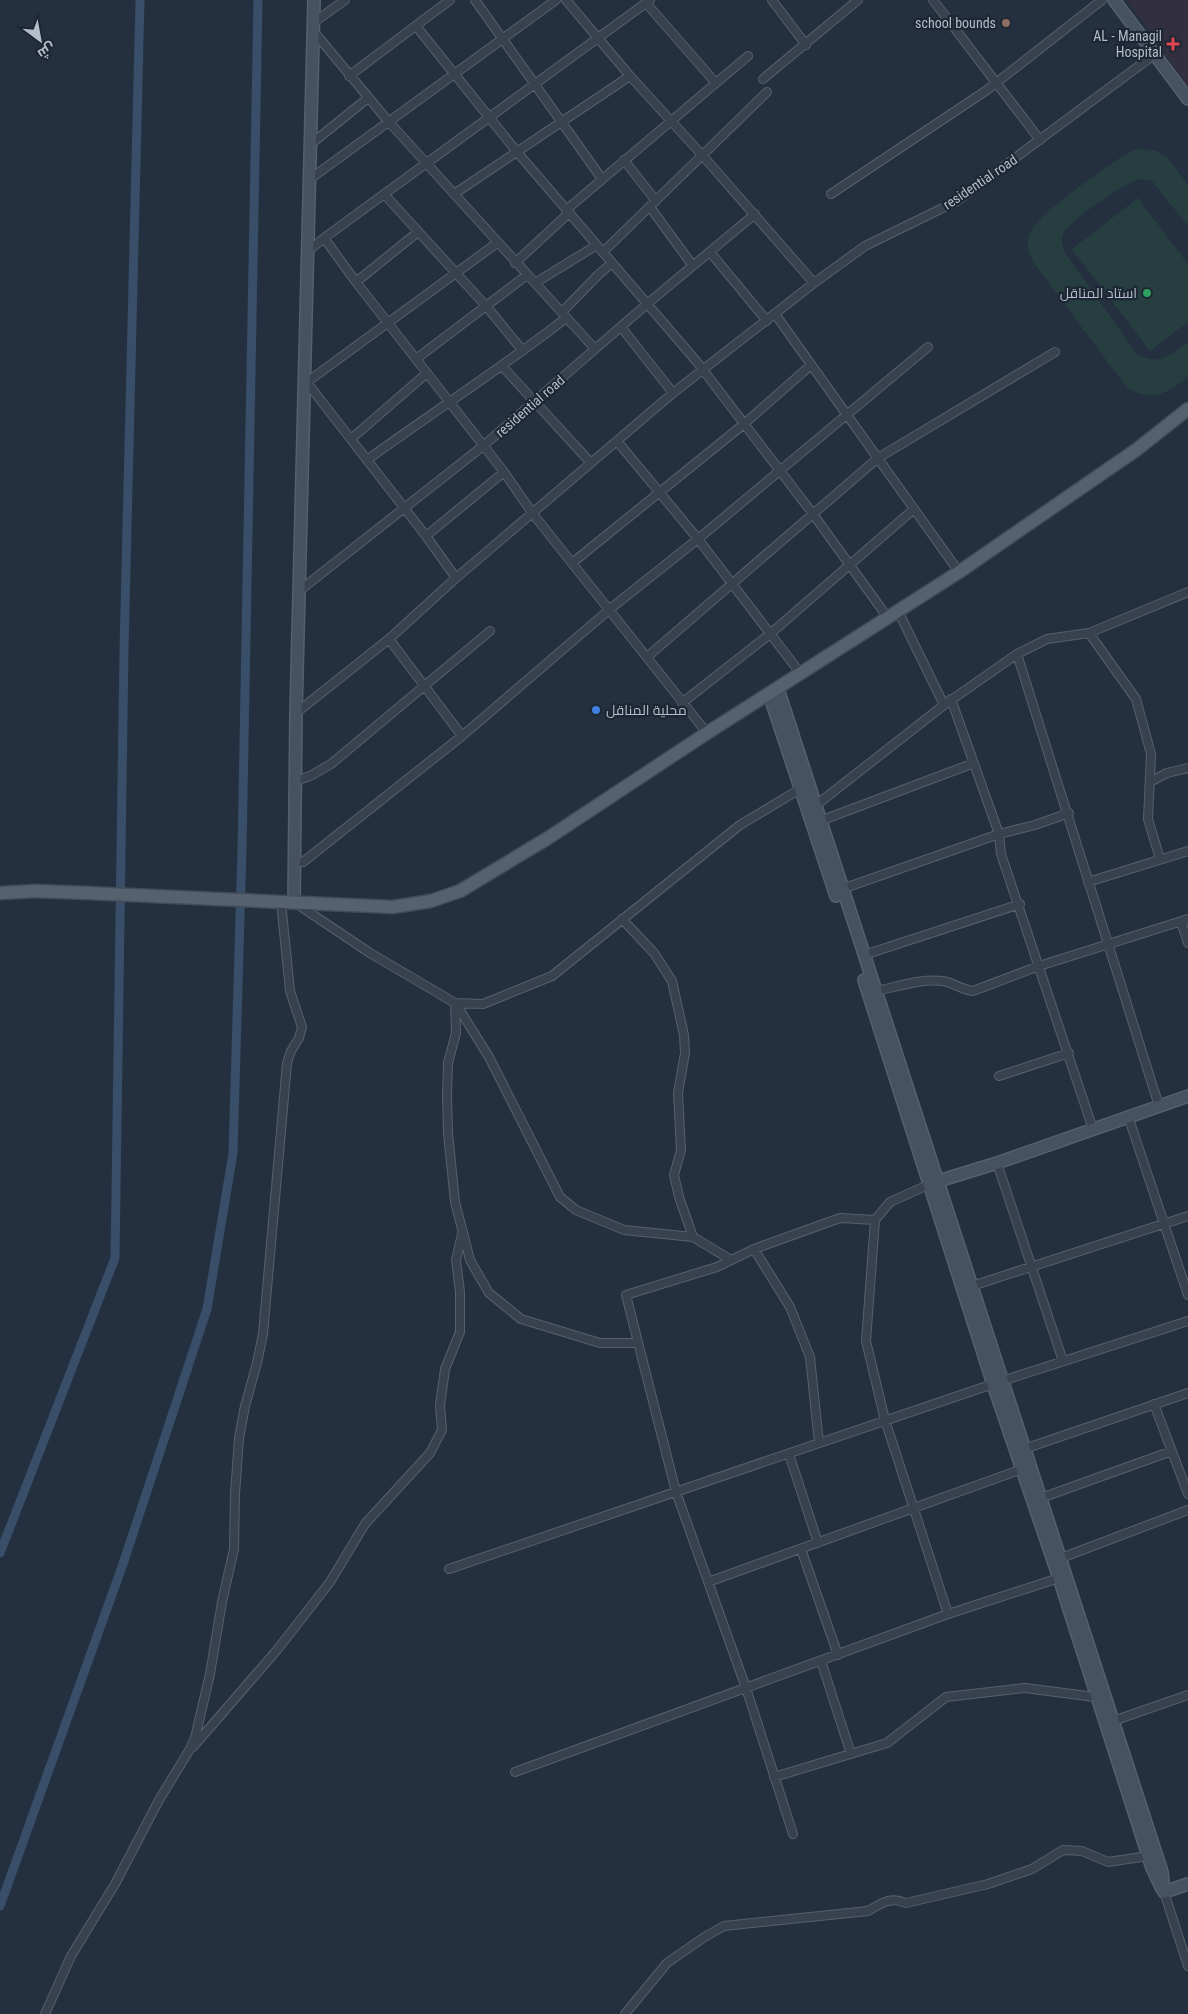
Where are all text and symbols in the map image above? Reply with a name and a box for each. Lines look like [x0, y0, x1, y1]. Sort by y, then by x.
north arrow [15, 15, 65, 65]
place label: school bounds [915, 15, 996, 31]
marker: school bounds [1000, 17, 1012, 29]
place label: AL - Managil Hospital [1093, 28, 1162, 60]
marker: AL - Managil Hospital [1166, 37, 1180, 51]
text: ش [34, 39, 59, 63]
street label: residential road [940, 151, 1020, 213]
place label: استاد المناقل [1060, 285, 1137, 301]
marker: استاد المناقل [1141, 287, 1153, 299]
street label: residential road [492, 372, 568, 440]
place label: محلية المناقل [606, 702, 687, 718]
marker: محلية المناقل [590, 704, 602, 716]

